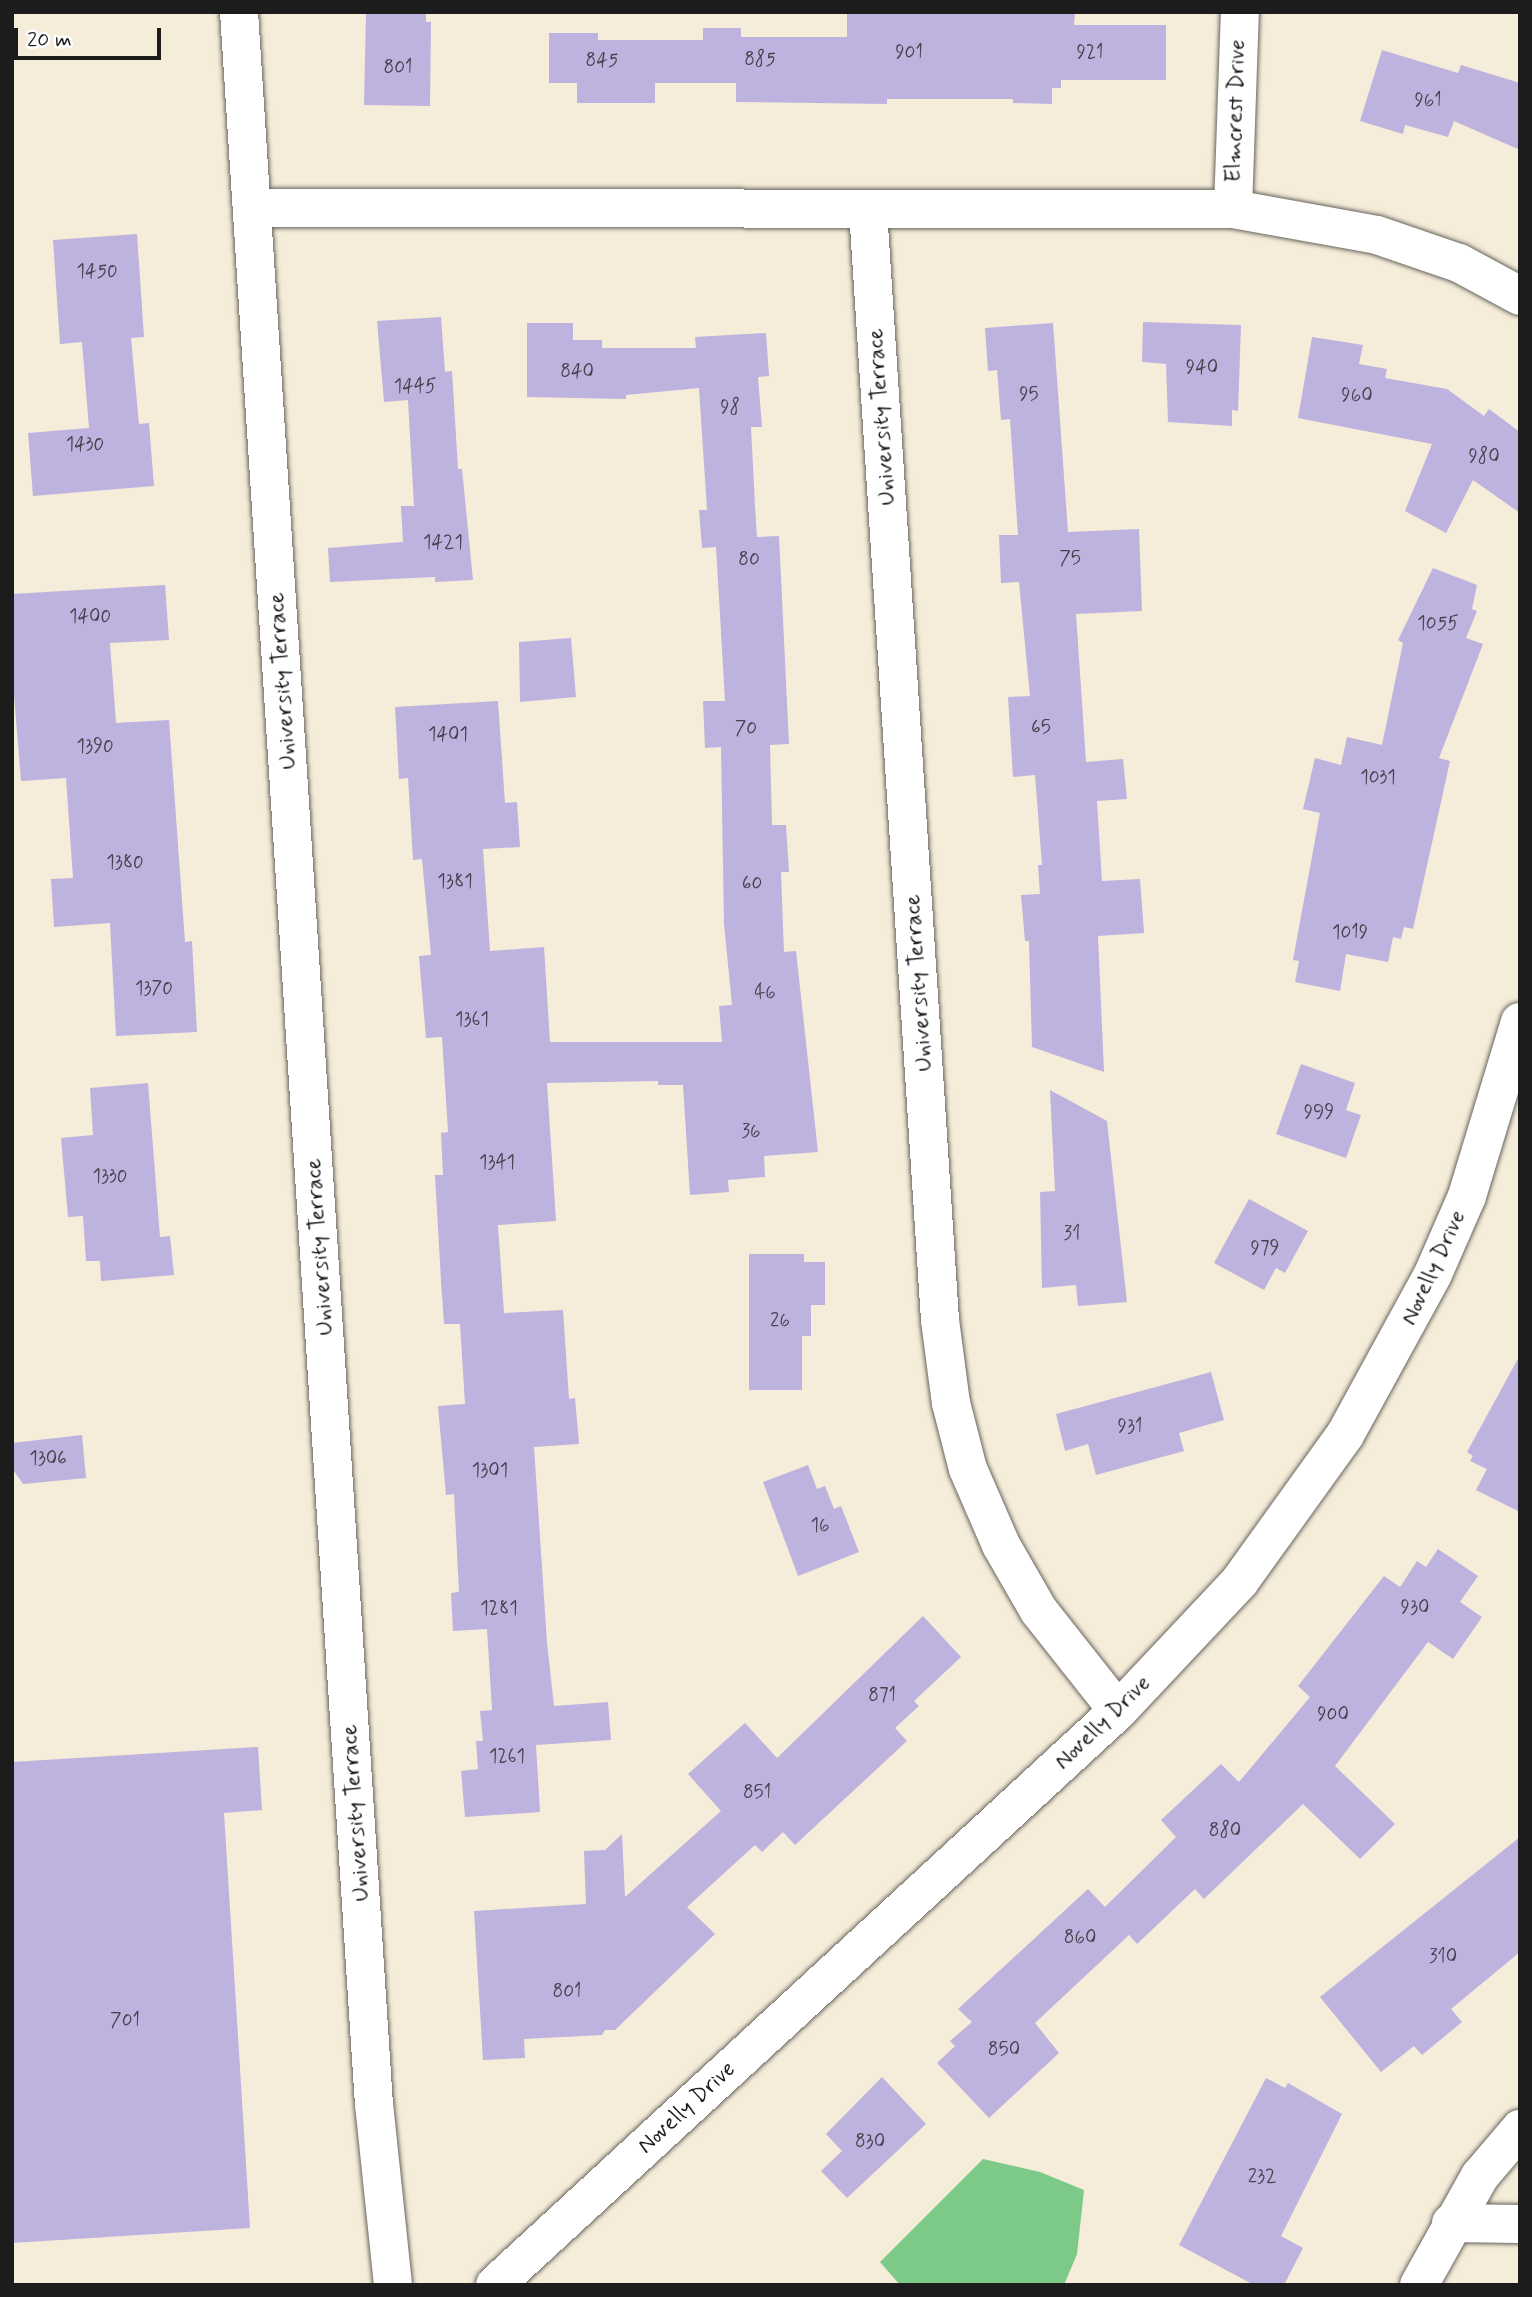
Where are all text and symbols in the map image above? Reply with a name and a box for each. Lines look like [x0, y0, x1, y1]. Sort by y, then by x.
scale bar [18, 14, 164, 58]
text: 20 m [27, 26, 72, 54]
street label: Elmcrest Drive [1220, 39, 1252, 183]
house number: 901 [895, 42, 923, 64]
house number: 921 [1077, 42, 1103, 64]
house number: 885 [744, 49, 776, 71]
house number: 845 [586, 50, 618, 72]
house number: 801 [384, 57, 412, 79]
house number: 961 [1414, 90, 1442, 112]
house number: 1450 [76, 261, 118, 283]
street label: University Terrace [862, 327, 902, 507]
house number: 940 [1186, 357, 1218, 379]
house number: 840 [560, 361, 594, 383]
house number: 1445 [394, 376, 436, 398]
house number: 95 [1019, 384, 1039, 406]
house number: 960 [1341, 385, 1373, 407]
house number: 98 [720, 397, 740, 419]
house number: 1430 [66, 434, 104, 456]
house number: 980 [1468, 446, 1500, 468]
house number: 1421 [423, 532, 463, 554]
house number: 75 [1059, 548, 1081, 570]
house number: 80 [738, 549, 760, 571]
street label: University Terrace [263, 591, 303, 771]
house number: 1400 [69, 606, 111, 628]
house number: 1055 [1417, 613, 1459, 635]
house number: 65 [1031, 717, 1051, 739]
house number: 70 [735, 718, 757, 740]
house number: 1401 [428, 724, 468, 746]
house number: 1390 [76, 736, 114, 758]
house number: 1031 [1360, 767, 1396, 789]
house number: 1380 [106, 852, 144, 874]
house number: 1381 [437, 871, 473, 893]
house number: 60 [742, 873, 762, 895]
street label: University Terrace [899, 893, 939, 1073]
house number: 1019 [1332, 922, 1368, 944]
house number: 1370 [135, 978, 173, 1000]
house number: 46 [754, 982, 776, 1004]
house number: 1361 [455, 1009, 489, 1031]
house number: 999 [1304, 1102, 1334, 1124]
house number: 36 [741, 1121, 761, 1143]
house number: 1341 [479, 1152, 515, 1174]
street label: University Terrace [300, 1157, 340, 1337]
house number: 1330 [93, 1166, 127, 1188]
street label: Novelly Drive [1395, 1206, 1473, 1330]
house number: 31 [1064, 1223, 1080, 1245]
house number: 979 [1251, 1238, 1279, 1260]
house number: 26 [770, 1310, 790, 1332]
house number: 931 [1118, 1416, 1142, 1438]
house number: 1306 [29, 1448, 67, 1470]
house number: 1301 [472, 1460, 508, 1482]
house number: 16 [811, 1515, 829, 1537]
house number: 930 [1401, 1597, 1429, 1619]
house number: 1281 [480, 1598, 518, 1620]
street label: Novelly Drive [1049, 1670, 1157, 1776]
house number: 871 [868, 1685, 896, 1707]
house number: 900 [1317, 1704, 1349, 1726]
street label: University Terrace [336, 1723, 376, 1903]
house number: 1261 [489, 1746, 525, 1768]
house number: 851 [743, 1782, 771, 1804]
house number: 880 [1209, 1820, 1241, 1842]
house number: 860 [1064, 1927, 1096, 1949]
house number: 310 [1429, 1946, 1457, 1968]
house number: 801 [553, 1981, 581, 2003]
house number: 701 [110, 2010, 140, 2032]
house number: 850 [988, 2039, 1020, 2061]
street label: Novelly Drive [632, 2056, 742, 2160]
house number: 830 [855, 2131, 885, 2153]
house number: 232 [1248, 2166, 1276, 2188]

